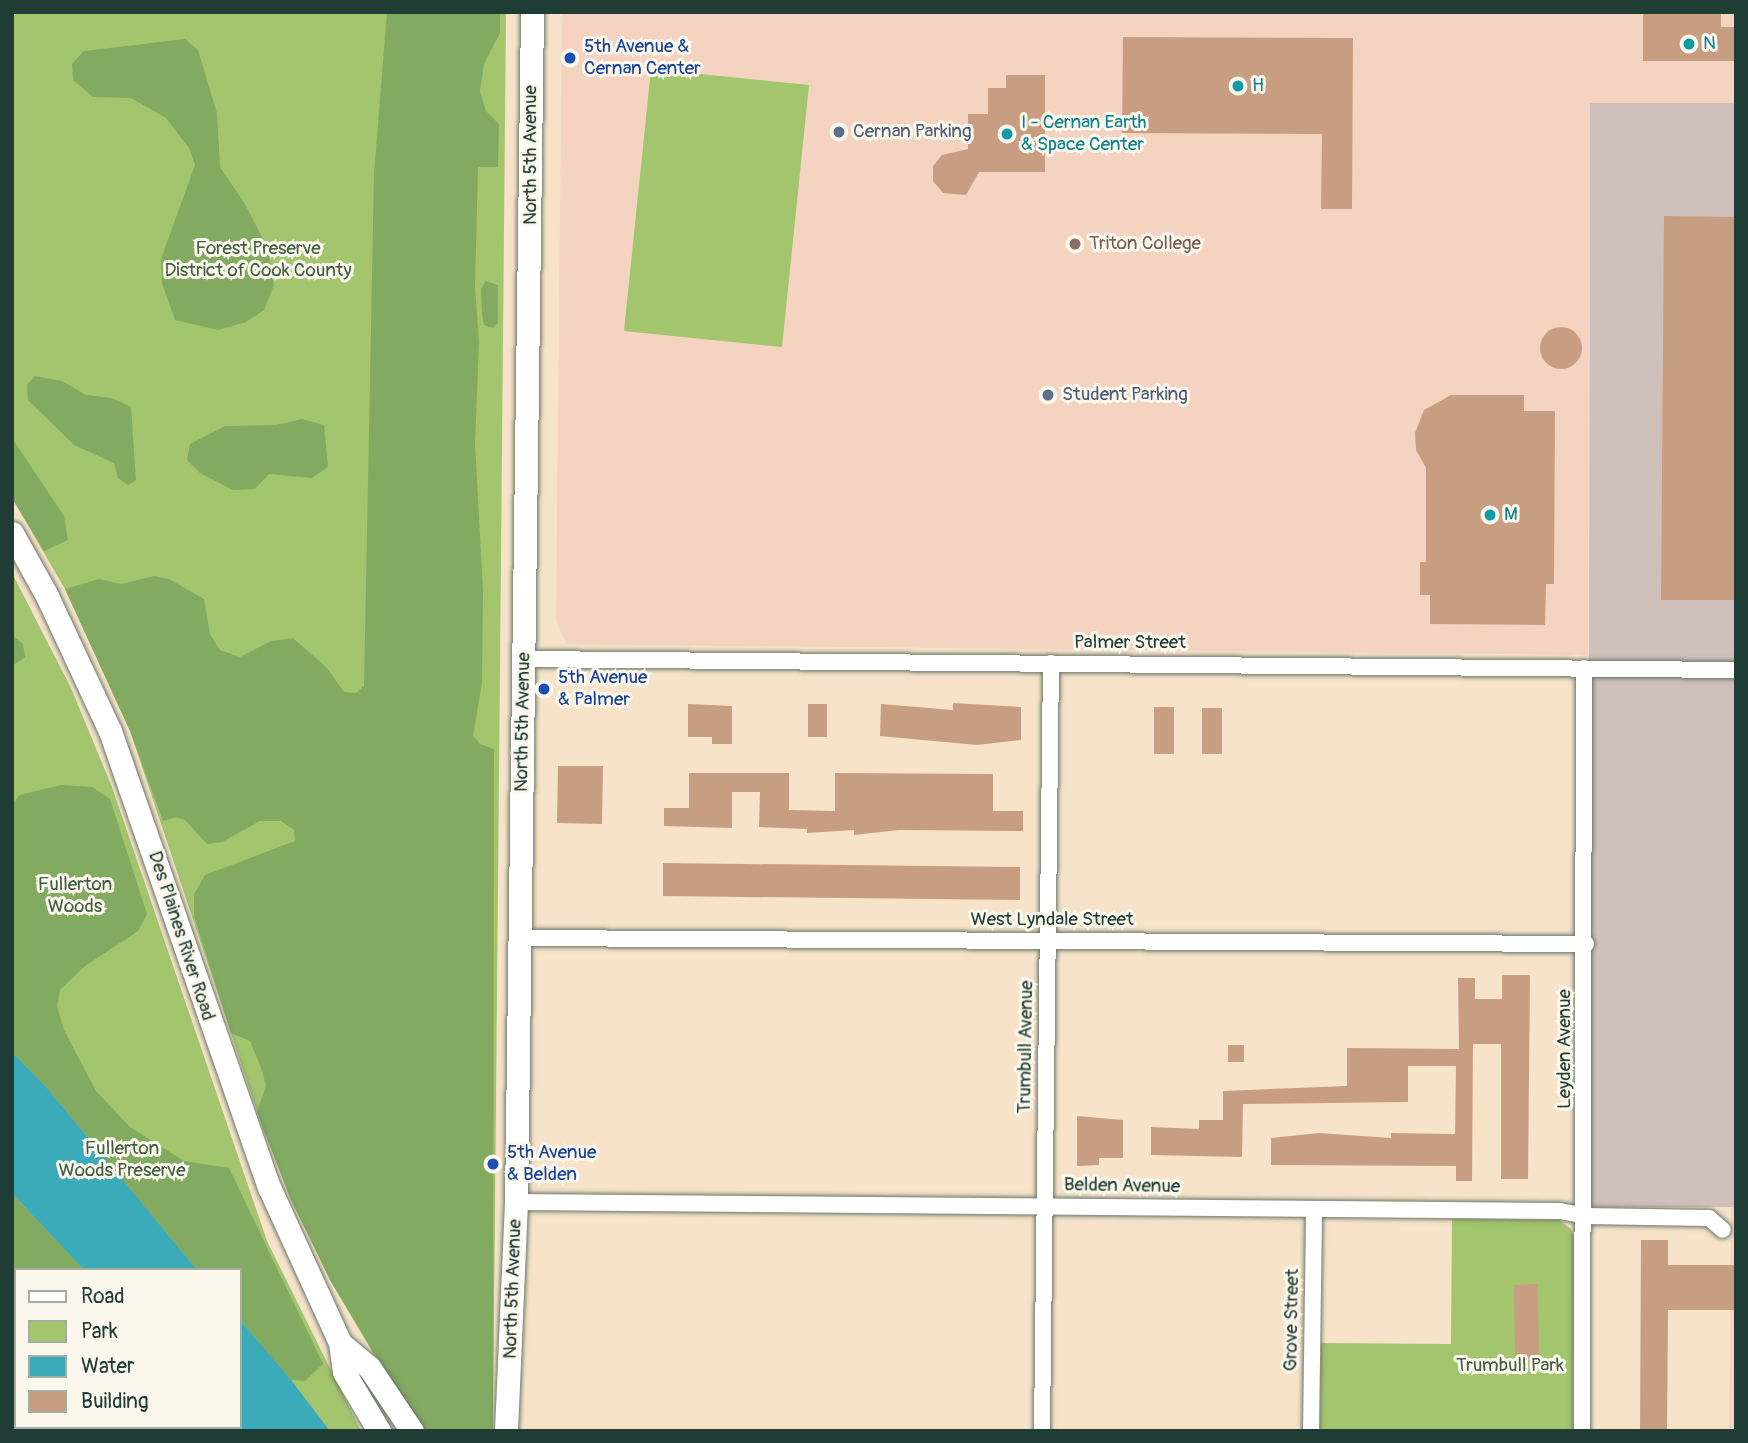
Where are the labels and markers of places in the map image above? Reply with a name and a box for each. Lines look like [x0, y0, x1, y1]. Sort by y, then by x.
place label: N [1703, 33, 1716, 55]
place label: 5th Avenue & Cernan Center [584, 36, 701, 80]
marker: N [1681, 36, 1697, 52]
marker: 5th Avenue & Cernan Center [562, 50, 578, 66]
place label: H [1252, 75, 1264, 97]
marker: H [1230, 78, 1246, 94]
place label: I - Cernan Earth & Space Center [1021, 112, 1147, 156]
place label: Cernan Parking [853, 121, 972, 143]
marker: Cernan Parking [831, 124, 847, 140]
marker: I - Cernan Earth & Space Center [999, 126, 1015, 142]
place label: Triton College [1089, 233, 1201, 255]
marker: Triton College [1067, 236, 1083, 252]
place label: Student Parking [1062, 384, 1188, 406]
marker: Student Parking [1040, 387, 1056, 403]
place label: M [1504, 504, 1518, 526]
marker: M [1482, 507, 1498, 523]
place label: 5th Avenue & Palmer [558, 667, 647, 711]
marker: 5th Avenue & Palmer [536, 681, 552, 697]
place label: 5th Avenue & Belden [507, 1142, 596, 1186]
marker: 5th Avenue & Belden [485, 1156, 501, 1172]

